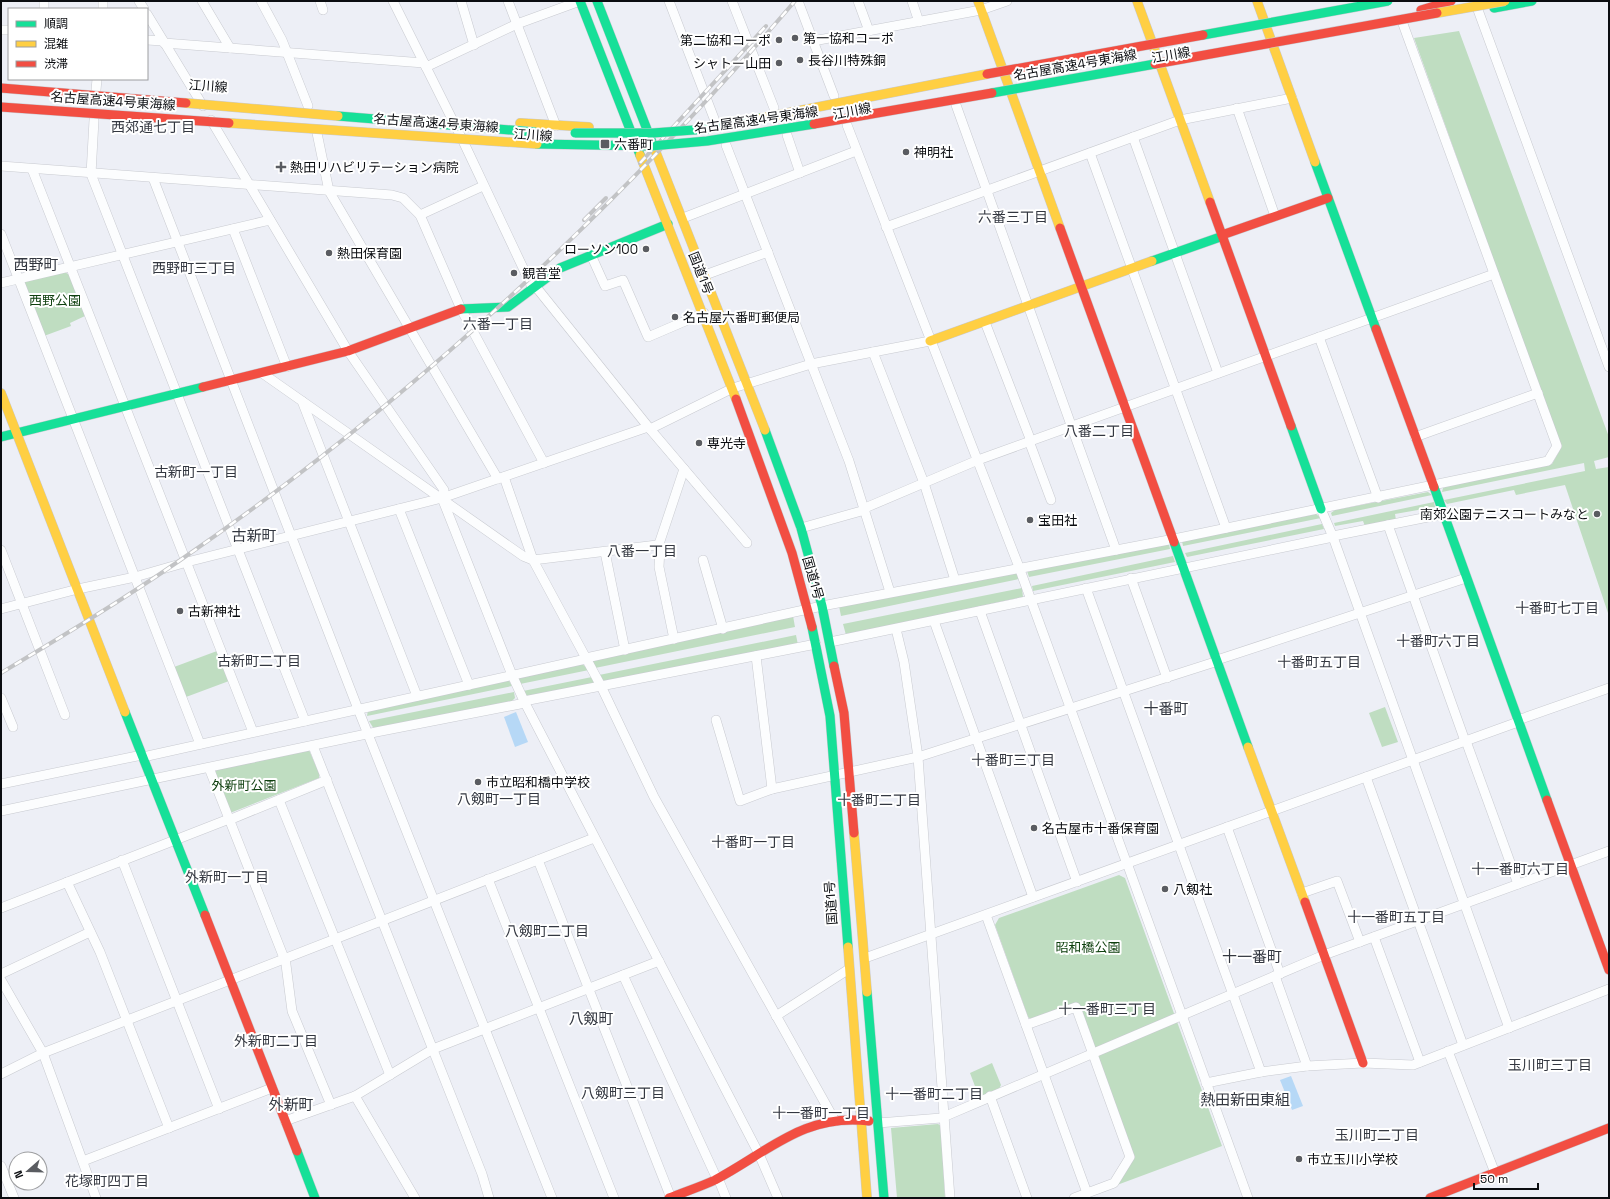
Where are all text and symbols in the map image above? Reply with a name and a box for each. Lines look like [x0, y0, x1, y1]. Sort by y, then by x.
legend [8, 8, 148, 80]
text: 順調 [44, 16, 68, 32]
place label: 第一協和コーポ [803, 30, 894, 47]
place label: 第二協和コーポ [680, 32, 771, 49]
marker: 第一協和コーポ [790, 33, 800, 43]
marker: 第二協和コーポ [774, 35, 784, 45]
text: 混雑 [44, 36, 68, 52]
street label: 江川線 [1150, 43, 1192, 67]
street label: 名古屋高速4号東海線 [1012, 46, 1138, 84]
place label: 長谷川特殊銅 [808, 52, 886, 69]
place label: シャトー山田 [693, 55, 771, 72]
marker: 長谷川特殊銅 [795, 55, 805, 65]
text: 渋滞 [44, 56, 68, 72]
marker: シャトー山田 [774, 58, 784, 68]
street label: 江川線 [188, 76, 228, 96]
street label: 名古屋高速4号東海線 [50, 88, 176, 114]
street label: 江川線 [831, 99, 873, 123]
street label: 名古屋高速4号東海線 [693, 103, 819, 137]
street label: 名古屋高速4号東海線 [373, 110, 499, 136]
district label: 西郊通七丁目 [111, 118, 195, 136]
street label: 江川線 [513, 125, 553, 145]
place label: 六番町 [614, 136, 653, 153]
marker: 六番町 [599, 138, 611, 150]
place label: 神明社 [914, 144, 953, 161]
marker: 神明社 [901, 147, 911, 157]
place label: 熱田リハビリテーション病院 [290, 159, 459, 176]
marker: 熱田リハビリテーション病院 [275, 161, 287, 173]
district label: 六番三丁目 [978, 208, 1048, 226]
place label: ローソン100 [564, 241, 638, 258]
marker: ローソン100 [641, 244, 651, 254]
place label: 熱田保育園 [337, 245, 402, 262]
marker: 熱田保育園 [324, 248, 334, 258]
street label: 国道1号 [685, 249, 717, 297]
district label: 西野町 [13, 255, 59, 274]
district label: 西野町三丁目 [152, 259, 236, 277]
place label: 観音堂 [522, 265, 561, 282]
marker: 観音堂 [509, 268, 519, 278]
park label: 西野公園 [29, 292, 81, 309]
place label: 名古屋六番町郵便局 [683, 309, 800, 326]
marker: 名古屋六番町郵便局 [670, 312, 680, 322]
district label: 六番一丁目 [463, 315, 533, 333]
district label: 八番二丁目 [1064, 422, 1134, 440]
place label: 専光寺 [707, 435, 746, 452]
marker: 専光寺 [694, 438, 704, 448]
district label: 古新町一丁目 [154, 463, 238, 481]
place label: 南郊公園テニスコートみなと [1420, 506, 1589, 523]
marker: 南郊公園テニスコートみなと [1592, 509, 1602, 519]
place label: 宝田社 [1038, 512, 1077, 529]
marker: 宝田社 [1025, 515, 1035, 525]
district label: 古新町 [231, 526, 277, 545]
district label: 八番一丁目 [607, 542, 677, 560]
street label: 国道1号 [799, 554, 827, 602]
district label: 十番町七丁目 [1515, 599, 1599, 617]
place label: 古新神社 [188, 603, 240, 620]
marker: 古新神社 [175, 606, 185, 616]
district label: 十番町六丁目 [1396, 632, 1480, 650]
district label: 古新町二丁目 [217, 652, 301, 670]
district label: 十番町五丁目 [1277, 653, 1361, 671]
district label: 十番町 [1143, 699, 1189, 718]
district label: 十番町三丁目 [971, 751, 1055, 769]
place label: 市立昭和橋中学校 [486, 774, 590, 791]
park label: 外新町公園 [211, 777, 277, 794]
marker: 市立昭和橋中学校 [473, 777, 483, 787]
district label: 八剱町一丁目 [457, 790, 541, 808]
district label: 十番町二丁目 [837, 791, 921, 809]
place label: 名古屋市十番保育園 [1042, 820, 1159, 837]
marker: 名古屋市十番保育園 [1029, 823, 1039, 833]
district label: 十番町一丁目 [711, 833, 795, 851]
district label: 十一番町六丁目 [1471, 860, 1569, 878]
district label: 外新町一丁目 [185, 868, 269, 886]
street label: 国道1号 [821, 880, 841, 926]
place label: 八剱社 [1173, 881, 1212, 898]
marker: 八剱社 [1160, 884, 1170, 894]
district label: 十一番町五丁目 [1347, 908, 1445, 926]
district label: 八剱町二丁目 [505, 922, 589, 940]
park label: 昭和橋公園 [1055, 939, 1121, 956]
district label: 十一番町 [1222, 947, 1282, 966]
district label: 十一番町三丁目 [1058, 1000, 1156, 1018]
district label: 八剱町 [568, 1009, 614, 1028]
district label: 外新町二丁目 [234, 1032, 318, 1050]
district label: 玉川町三丁目 [1508, 1056, 1592, 1074]
district label: 八剱町三丁目 [581, 1084, 665, 1102]
district label: 十一番町二丁目 [885, 1085, 983, 1103]
district label: 熱田新田東組 [1200, 1090, 1290, 1109]
district label: 外新町 [268, 1095, 314, 1114]
district label: 十一番町一丁目 [772, 1104, 870, 1122]
district label: 玉川町二丁目 [1335, 1126, 1419, 1144]
north arrow [8, 1151, 48, 1191]
place label: 市立玉川小学校 [1307, 1151, 1398, 1168]
marker: 市立玉川小学校 [1294, 1154, 1304, 1164]
scale bar [1474, 1165, 1538, 1191]
text: N [11, 1169, 26, 1180]
text: 50 m [1480, 1171, 1508, 1187]
district label: 花塚町四丁目 [65, 1172, 149, 1190]

